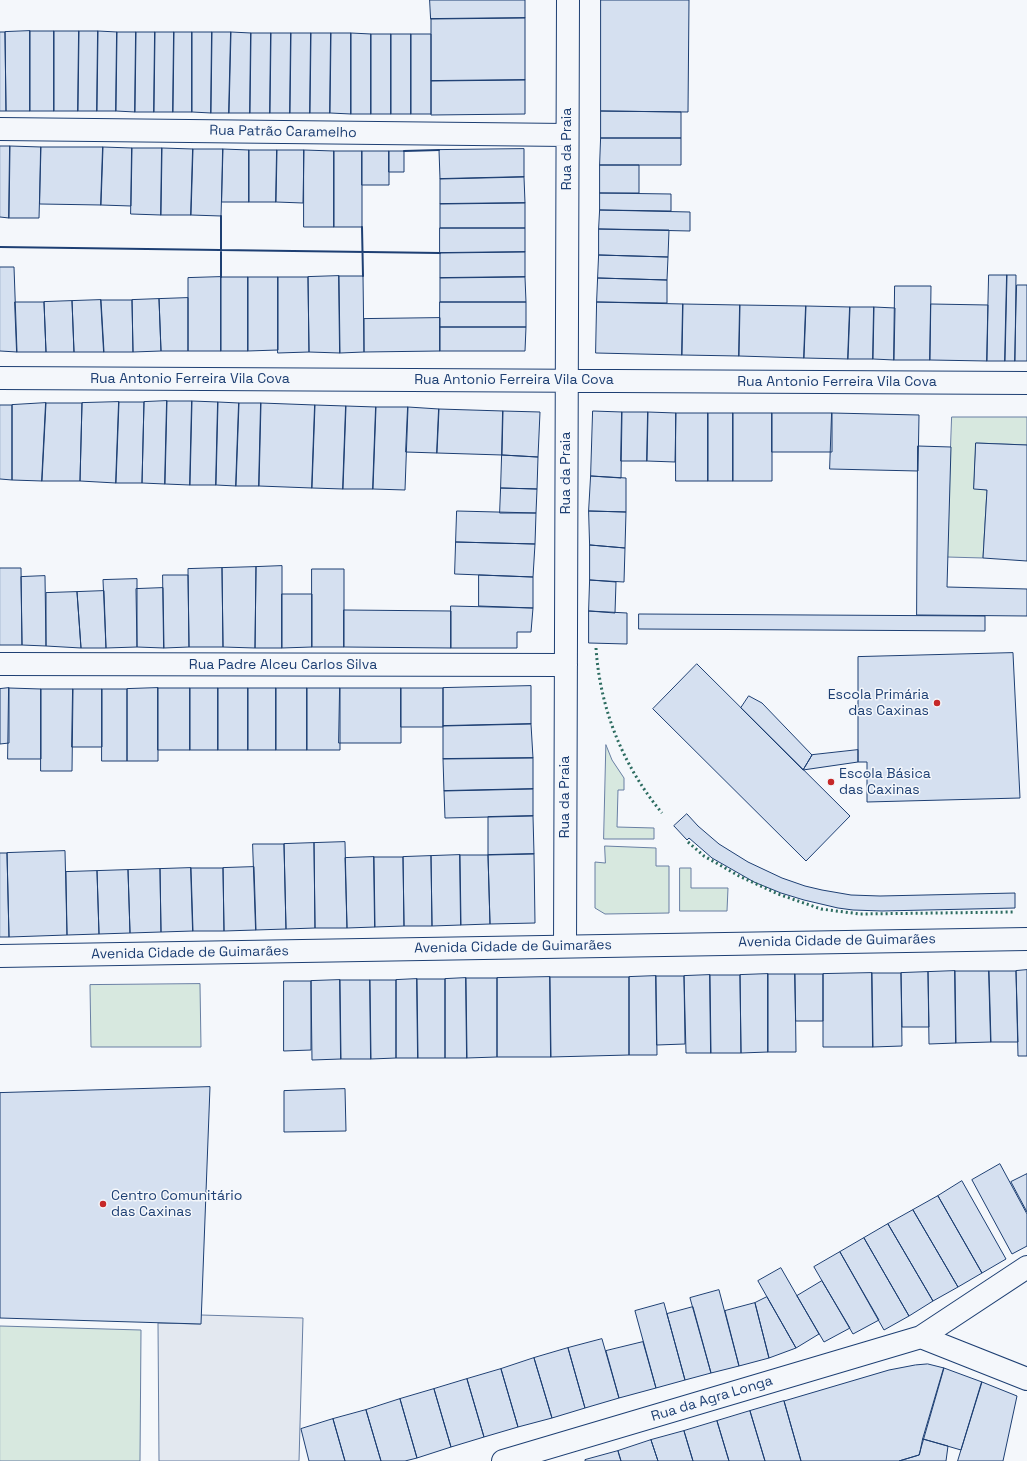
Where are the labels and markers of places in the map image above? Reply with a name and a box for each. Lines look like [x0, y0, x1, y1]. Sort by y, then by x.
place label: Escola Primária das Caxinas [828, 687, 929, 720]
marker: Escola Primária das Caxinas [932, 698, 942, 708]
place label: Escola Básica das Caxinas [839, 766, 931, 798]
marker: Escola Básica das Caxinas [826, 777, 836, 787]
place label: Centro Comunitário das Caxinas [111, 1188, 242, 1220]
marker: Centro Comunitário das Caxinas [98, 1199, 108, 1209]

